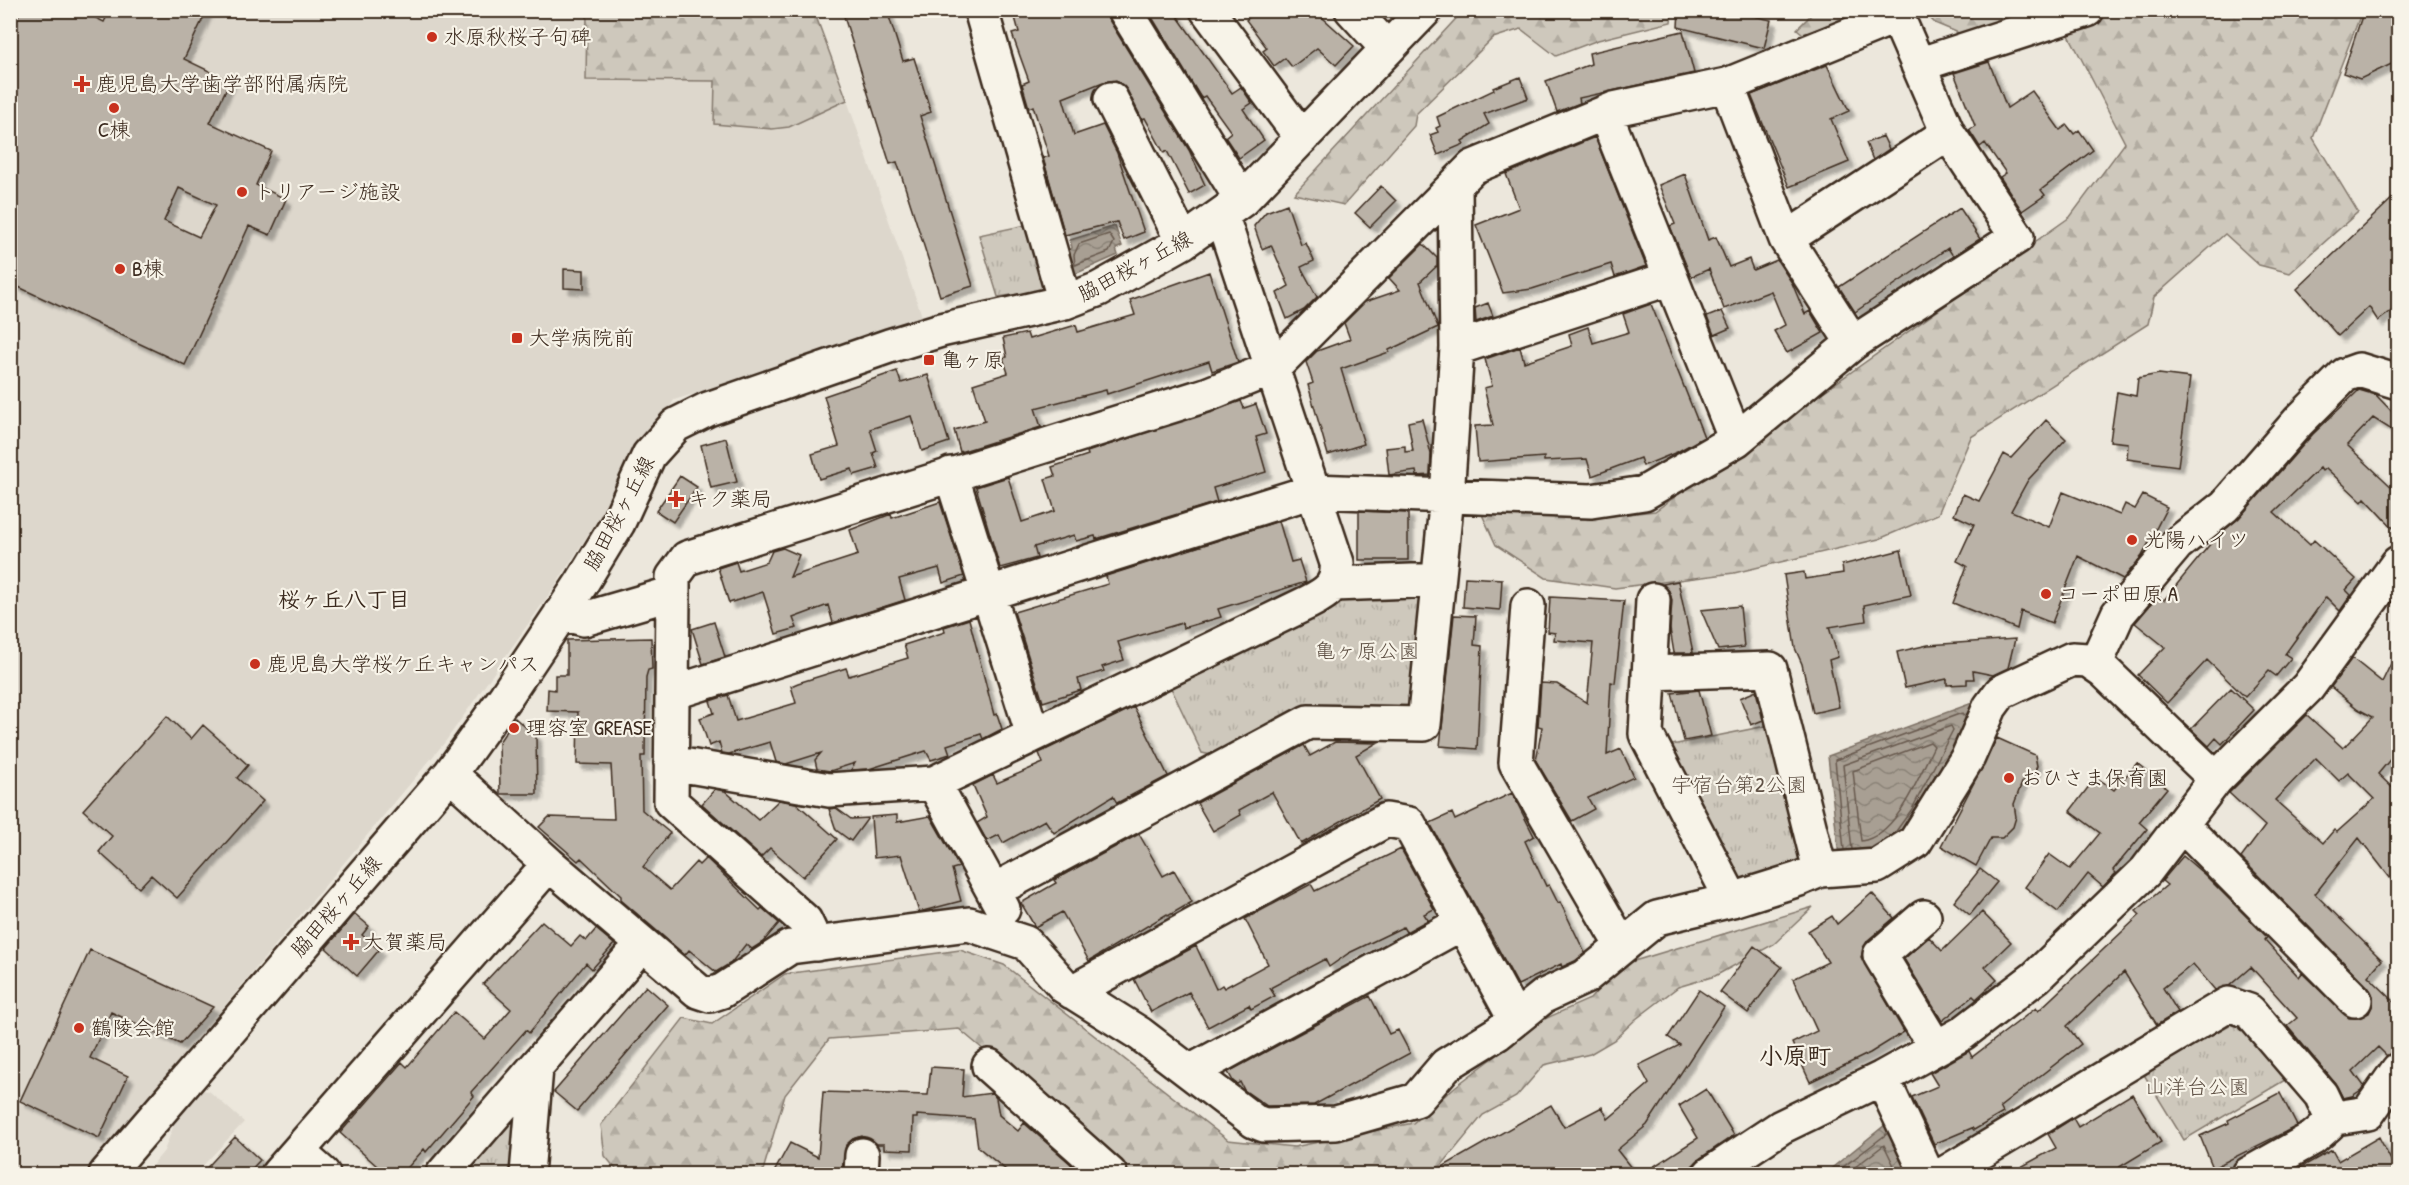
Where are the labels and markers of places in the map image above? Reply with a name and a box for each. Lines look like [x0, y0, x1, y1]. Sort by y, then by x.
place label: 水原秋桜子句碑 [444, 22, 591, 51]
marker: 水原秋桜子句碑 [425, 30, 439, 44]
place label: 鹿児島大学歯学部附属病院 [96, 69, 348, 98]
marker: 鹿児島大学歯学部附属病院 [73, 75, 91, 93]
marker: C棟 [107, 101, 121, 115]
place label: C棟 [98, 115, 130, 144]
place label: トリアージ施設 [254, 177, 401, 206]
marker: トリアージ施設 [235, 185, 249, 199]
place label: B棟 [132, 254, 164, 283]
marker: B棟 [113, 262, 127, 276]
place label: 大学病院前 [529, 323, 634, 352]
marker: 大学病院前 [510, 331, 524, 345]
place label: 亀ヶ原 [941, 345, 1004, 374]
marker: 亀ヶ原 [922, 353, 936, 367]
place label: キク薬局 [688, 484, 772, 513]
marker: キク薬局 [669, 492, 683, 506]
place label: 光陽ハイツ [2144, 525, 2249, 554]
marker: 光陽ハイツ [2125, 533, 2139, 547]
place label: コーポ田原 A [2058, 579, 2178, 608]
marker: コーポ田原 A [2039, 587, 2053, 601]
place label: 鹿児島大学桜ケ丘キャンパス [267, 649, 539, 678]
marker: 鹿児島大学桜ケ丘キャンパス [248, 657, 262, 671]
place label: 理容室 GREASE [526, 713, 652, 742]
marker: 理容室 GREASE [507, 721, 521, 735]
place label: おひさま保育園 [2021, 763, 2168, 792]
marker: おひさま保育園 [2002, 771, 2016, 785]
place label: 大賀薬局 [363, 927, 447, 956]
marker: 大賀薬局 [344, 935, 358, 949]
place label: 鶴陵会館 [91, 1013, 175, 1042]
marker: 鶴陵会館 [72, 1021, 86, 1035]

